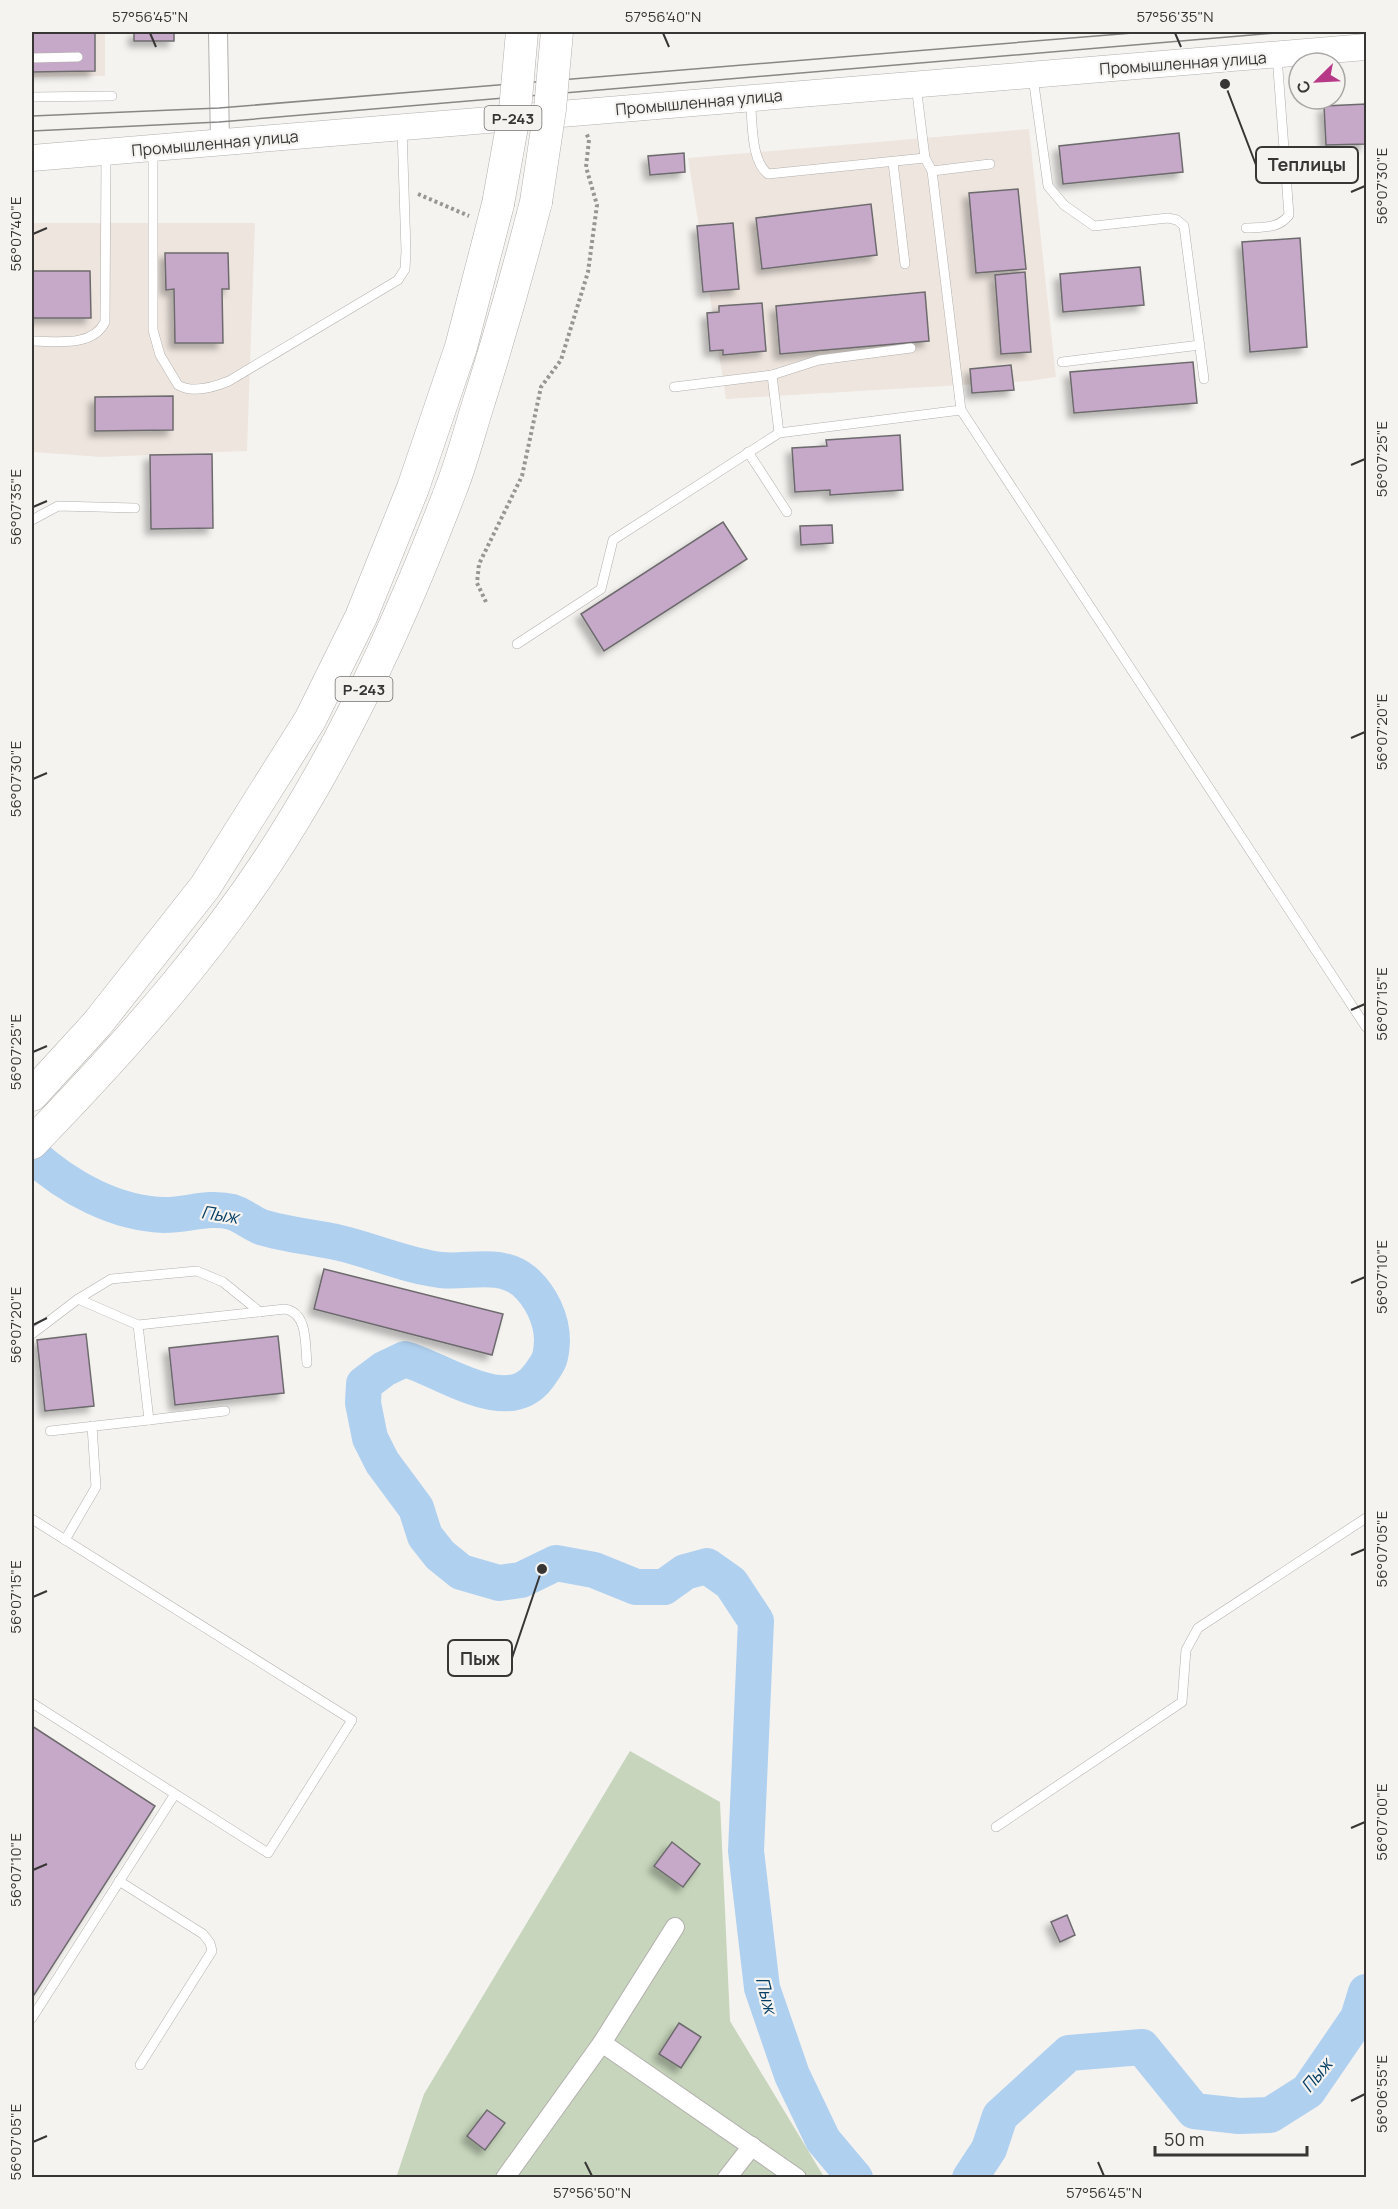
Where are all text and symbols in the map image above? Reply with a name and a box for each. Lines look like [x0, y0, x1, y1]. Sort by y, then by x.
text: 57°56'45"N [112, 6, 188, 27]
text: 57°56'40"N [625, 6, 701, 27]
text: 57°56'35"N [1136, 6, 1214, 27]
street label: Промышленная улица [1099, 46, 1267, 80]
north arrow [1287, 51, 1347, 111]
text: С [1291, 77, 1316, 97]
street label: Промышленная улица [615, 84, 783, 120]
road number: Р-243 [484, 106, 542, 130]
street label: Промышленная улица [131, 125, 299, 161]
callout: Теплицы [1256, 147, 1358, 183]
text: 56°07'30"E [1371, 148, 1392, 224]
text: Теплицы [1268, 152, 1346, 176]
text: 56°07'40"E [5, 196, 26, 272]
text: 56°07'25"E [1371, 421, 1392, 497]
text: 56°07'35"E [5, 469, 26, 545]
road number: Р-243 [336, 677, 392, 701]
text: 56°07'20"E [1371, 694, 1392, 770]
text: 56°07'30"E [5, 741, 26, 817]
text: 56°07'15"E [1371, 967, 1392, 1041]
text: 56°07'25"E [5, 1014, 26, 1090]
water label: Пыж [200, 1199, 243, 1229]
text: 56°07'10"E [1371, 1240, 1392, 1314]
text: 56°07'20"E [5, 1287, 26, 1363]
text: 56°07'05"E [1371, 1511, 1392, 1587]
text: 56°07'15"E [5, 1560, 26, 1634]
callout: Пыж [448, 1640, 512, 1676]
text: Пыж [460, 1646, 500, 1670]
text: 56°07'00"E [1371, 1783, 1392, 1861]
text: 56°07'10"E [5, 1833, 26, 1907]
water label: Пыж [751, 1974, 784, 2018]
water label: Пыж [1295, 2051, 1339, 2097]
text: 56°06'55"E [1371, 2055, 1392, 2133]
text: 56°07'05"E [5, 2104, 26, 2180]
scale bar [1155, 2119, 1306, 2157]
text: 50 m [1164, 2127, 1204, 2151]
text: 57°56'50"N [553, 2182, 631, 2203]
text: 57°56'45"N [1066, 2182, 1142, 2203]

